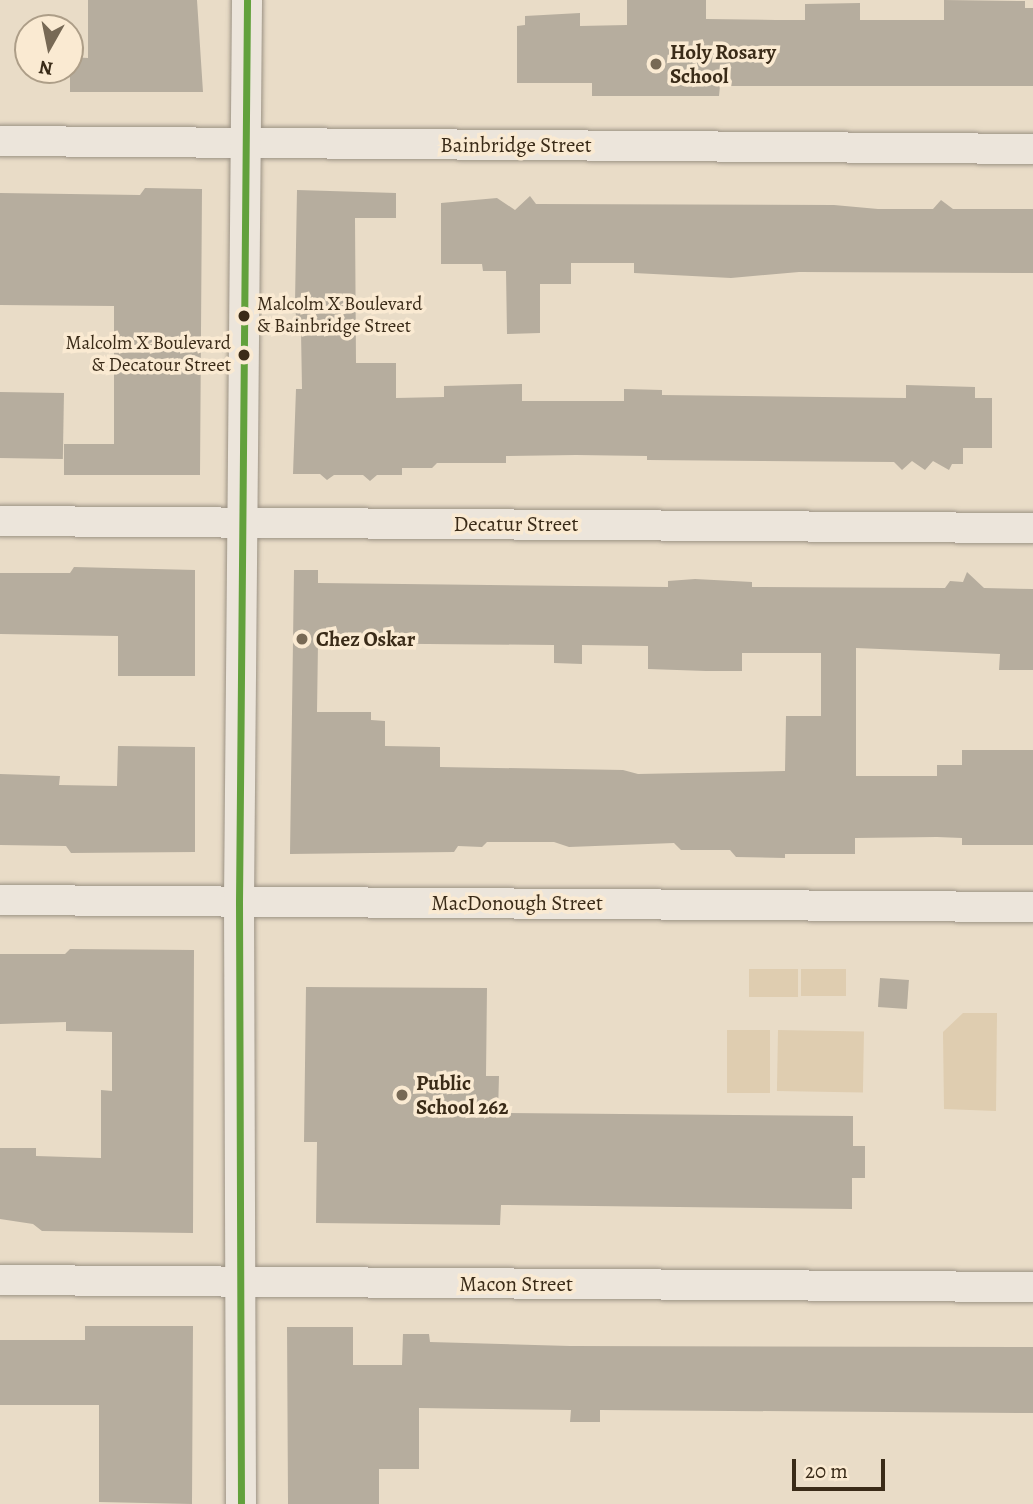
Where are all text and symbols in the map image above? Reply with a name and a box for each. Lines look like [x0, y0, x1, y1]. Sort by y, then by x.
north arrow [14, 14, 84, 84]
place label: Holy Rosary School [670, 39, 776, 89]
text: N [37, 54, 55, 82]
marker: Holy Rosary School [648, 56, 664, 72]
street label: Bainbridge Street [440, 132, 592, 158]
place label: Malcolm X Boulevard & Bainbridge Street [257, 294, 422, 338]
marker: Malcolm X Boulevard & Bainbridge Street [237, 309, 251, 323]
place label: Malcolm X Boulevard & Decatour Street [66, 333, 231, 377]
marker: Malcolm X Boulevard & Decatour Street [237, 348, 251, 362]
street label: Decatur Street [454, 511, 578, 537]
place label: Chez Oskar [316, 626, 415, 652]
marker: Chez Oskar [294, 631, 310, 647]
street label: MacDonough Street [431, 890, 603, 916]
place label: Public School 262 [416, 1070, 508, 1120]
marker: Public School 262 [394, 1087, 410, 1103]
street label: Macon Street [459, 1271, 573, 1297]
scale bar [795, 1444, 888, 1488]
text: 20 m [805, 1457, 848, 1485]

